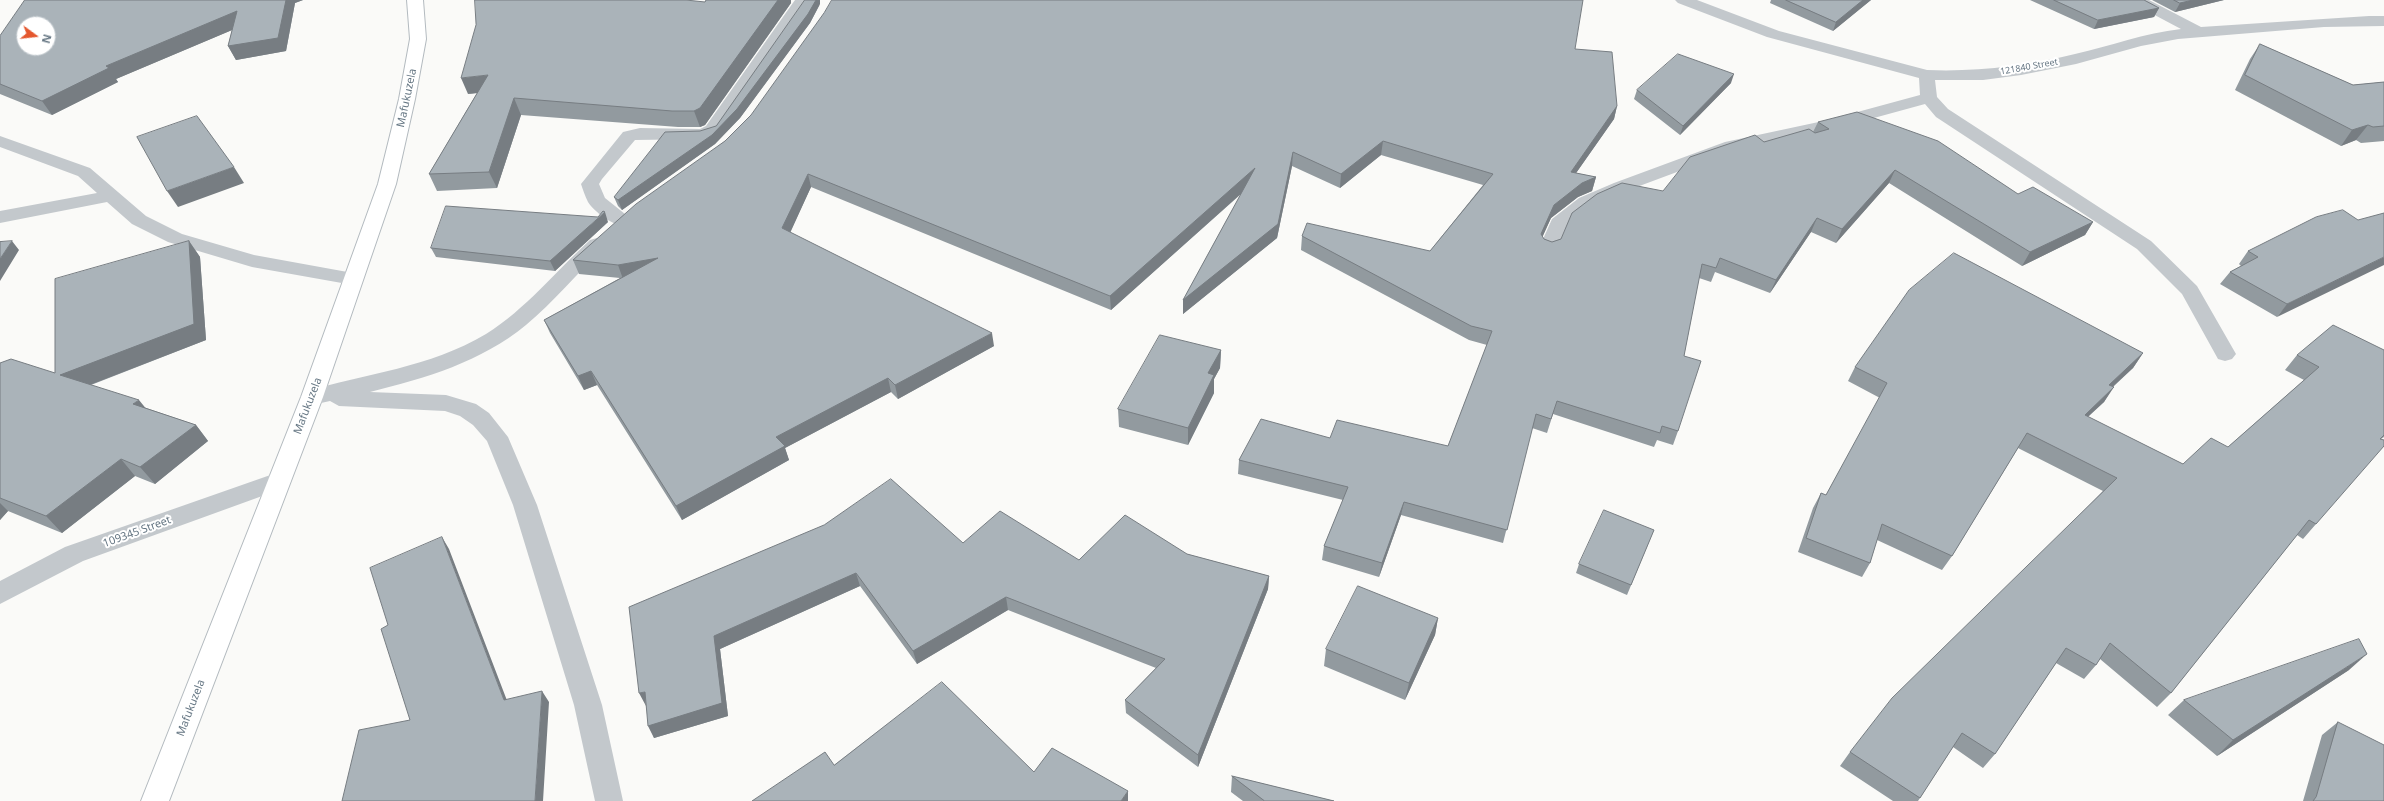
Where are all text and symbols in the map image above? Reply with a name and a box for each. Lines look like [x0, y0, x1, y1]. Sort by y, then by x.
north arrow [16, 16, 56, 56]
text: N [39, 33, 56, 45]
street label: 121840 Street [1999, 57, 2059, 77]
street label: Mafukuzela [394, 67, 420, 129]
street label: Mafukuzela [291, 376, 325, 436]
street label: 109345 Street [101, 514, 173, 550]
street label: Mafukuzela [174, 678, 208, 738]

